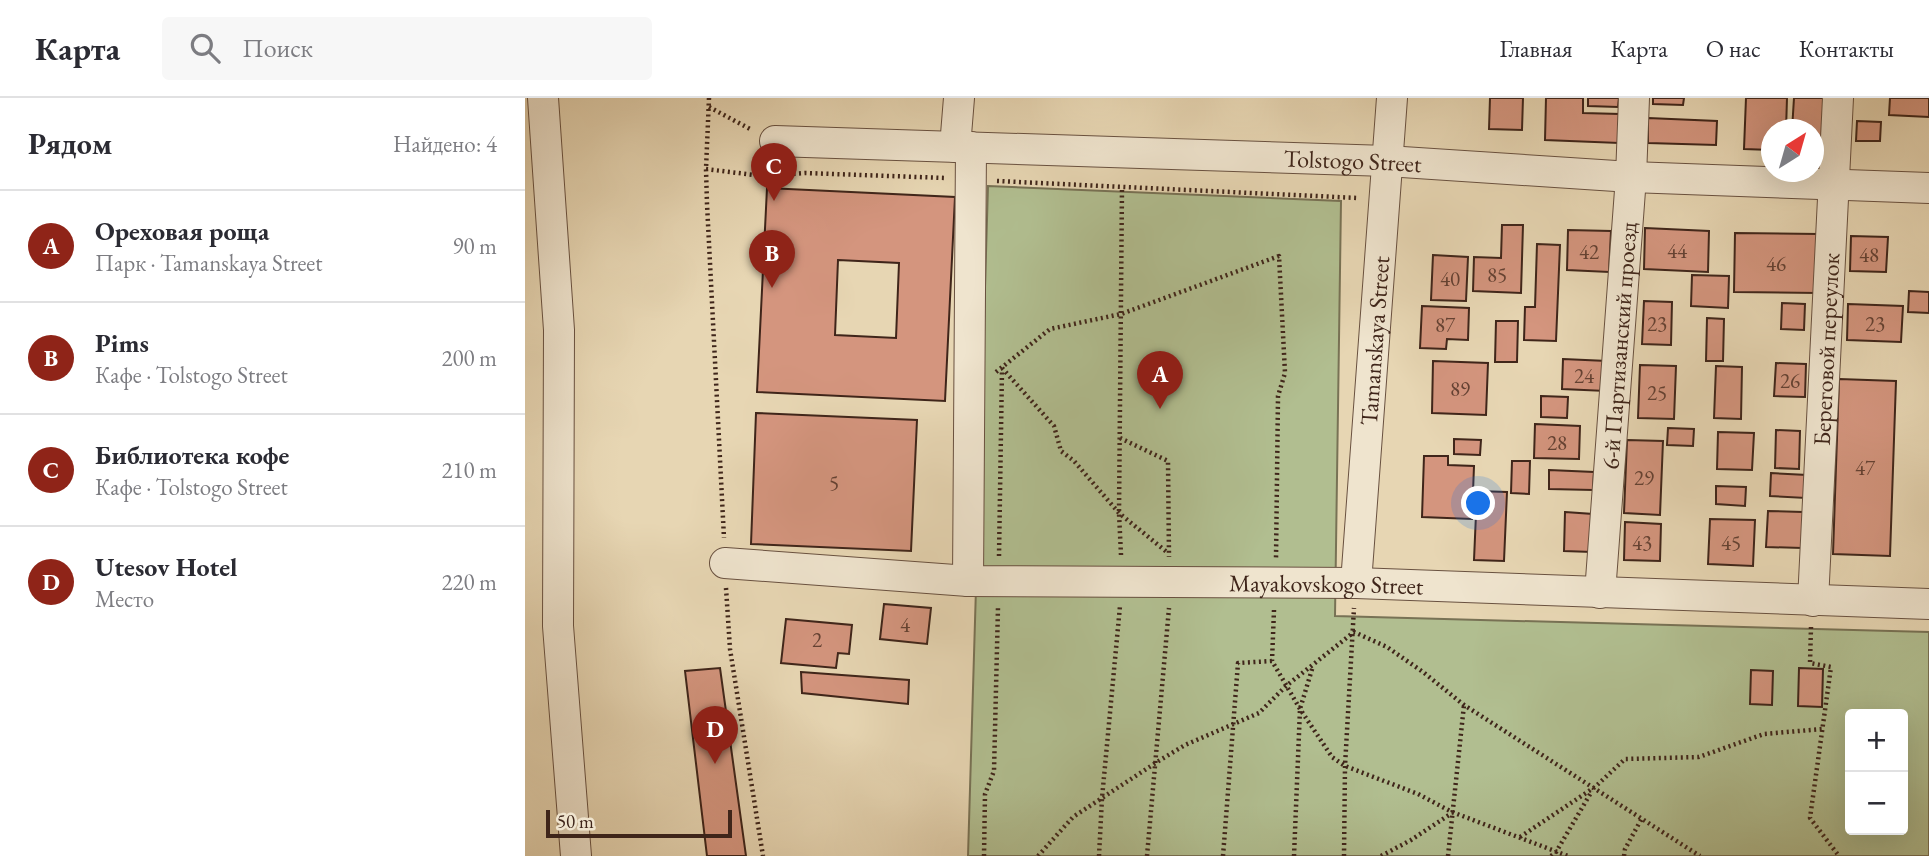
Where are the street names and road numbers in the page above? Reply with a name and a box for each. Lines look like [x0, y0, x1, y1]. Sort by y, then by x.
street label: Tolstogo Street [1283, 142, 1423, 179]
street label: 6-й Партизанский проезд [1594, 221, 1643, 470]
street label: Береговой переулок [1805, 251, 1846, 447]
street label: Tamanskaya Street [1352, 254, 1396, 426]
street label: Mayakovskogo Street [1229, 567, 1425, 601]

